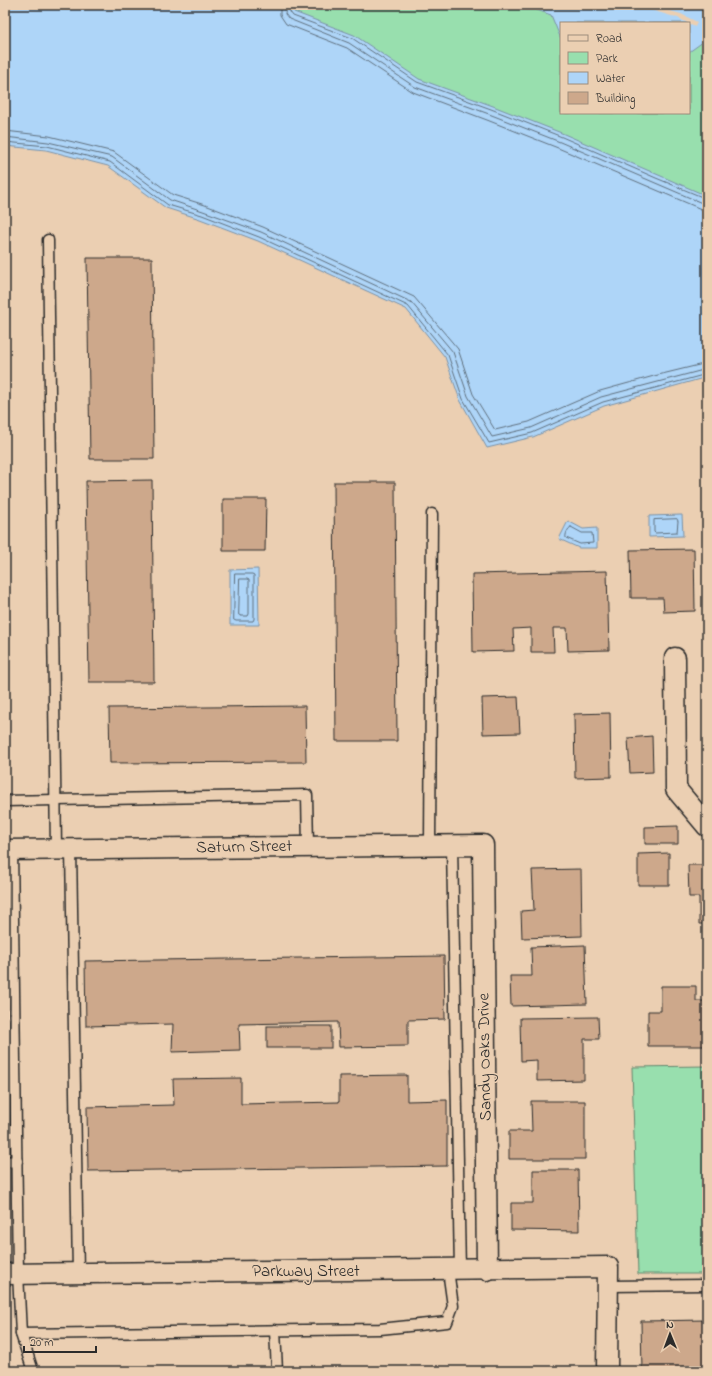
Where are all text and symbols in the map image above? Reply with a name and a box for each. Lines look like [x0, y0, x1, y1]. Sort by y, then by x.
legend [560, 22, 690, 114]
text: Road [596, 30, 622, 48]
text: Park [596, 50, 618, 68]
text: Water [596, 70, 625, 88]
text: Building [595, 90, 635, 109]
street label: Saturn Street [196, 834, 293, 860]
street label: Sandy Oaks Drive [471, 992, 500, 1121]
street label: Parkway Street [252, 1259, 360, 1285]
north arrow [650, 1314, 690, 1354]
text: N [666, 1317, 674, 1333]
scale bar [24, 1328, 96, 1354]
text: 20 m [30, 1334, 53, 1352]

